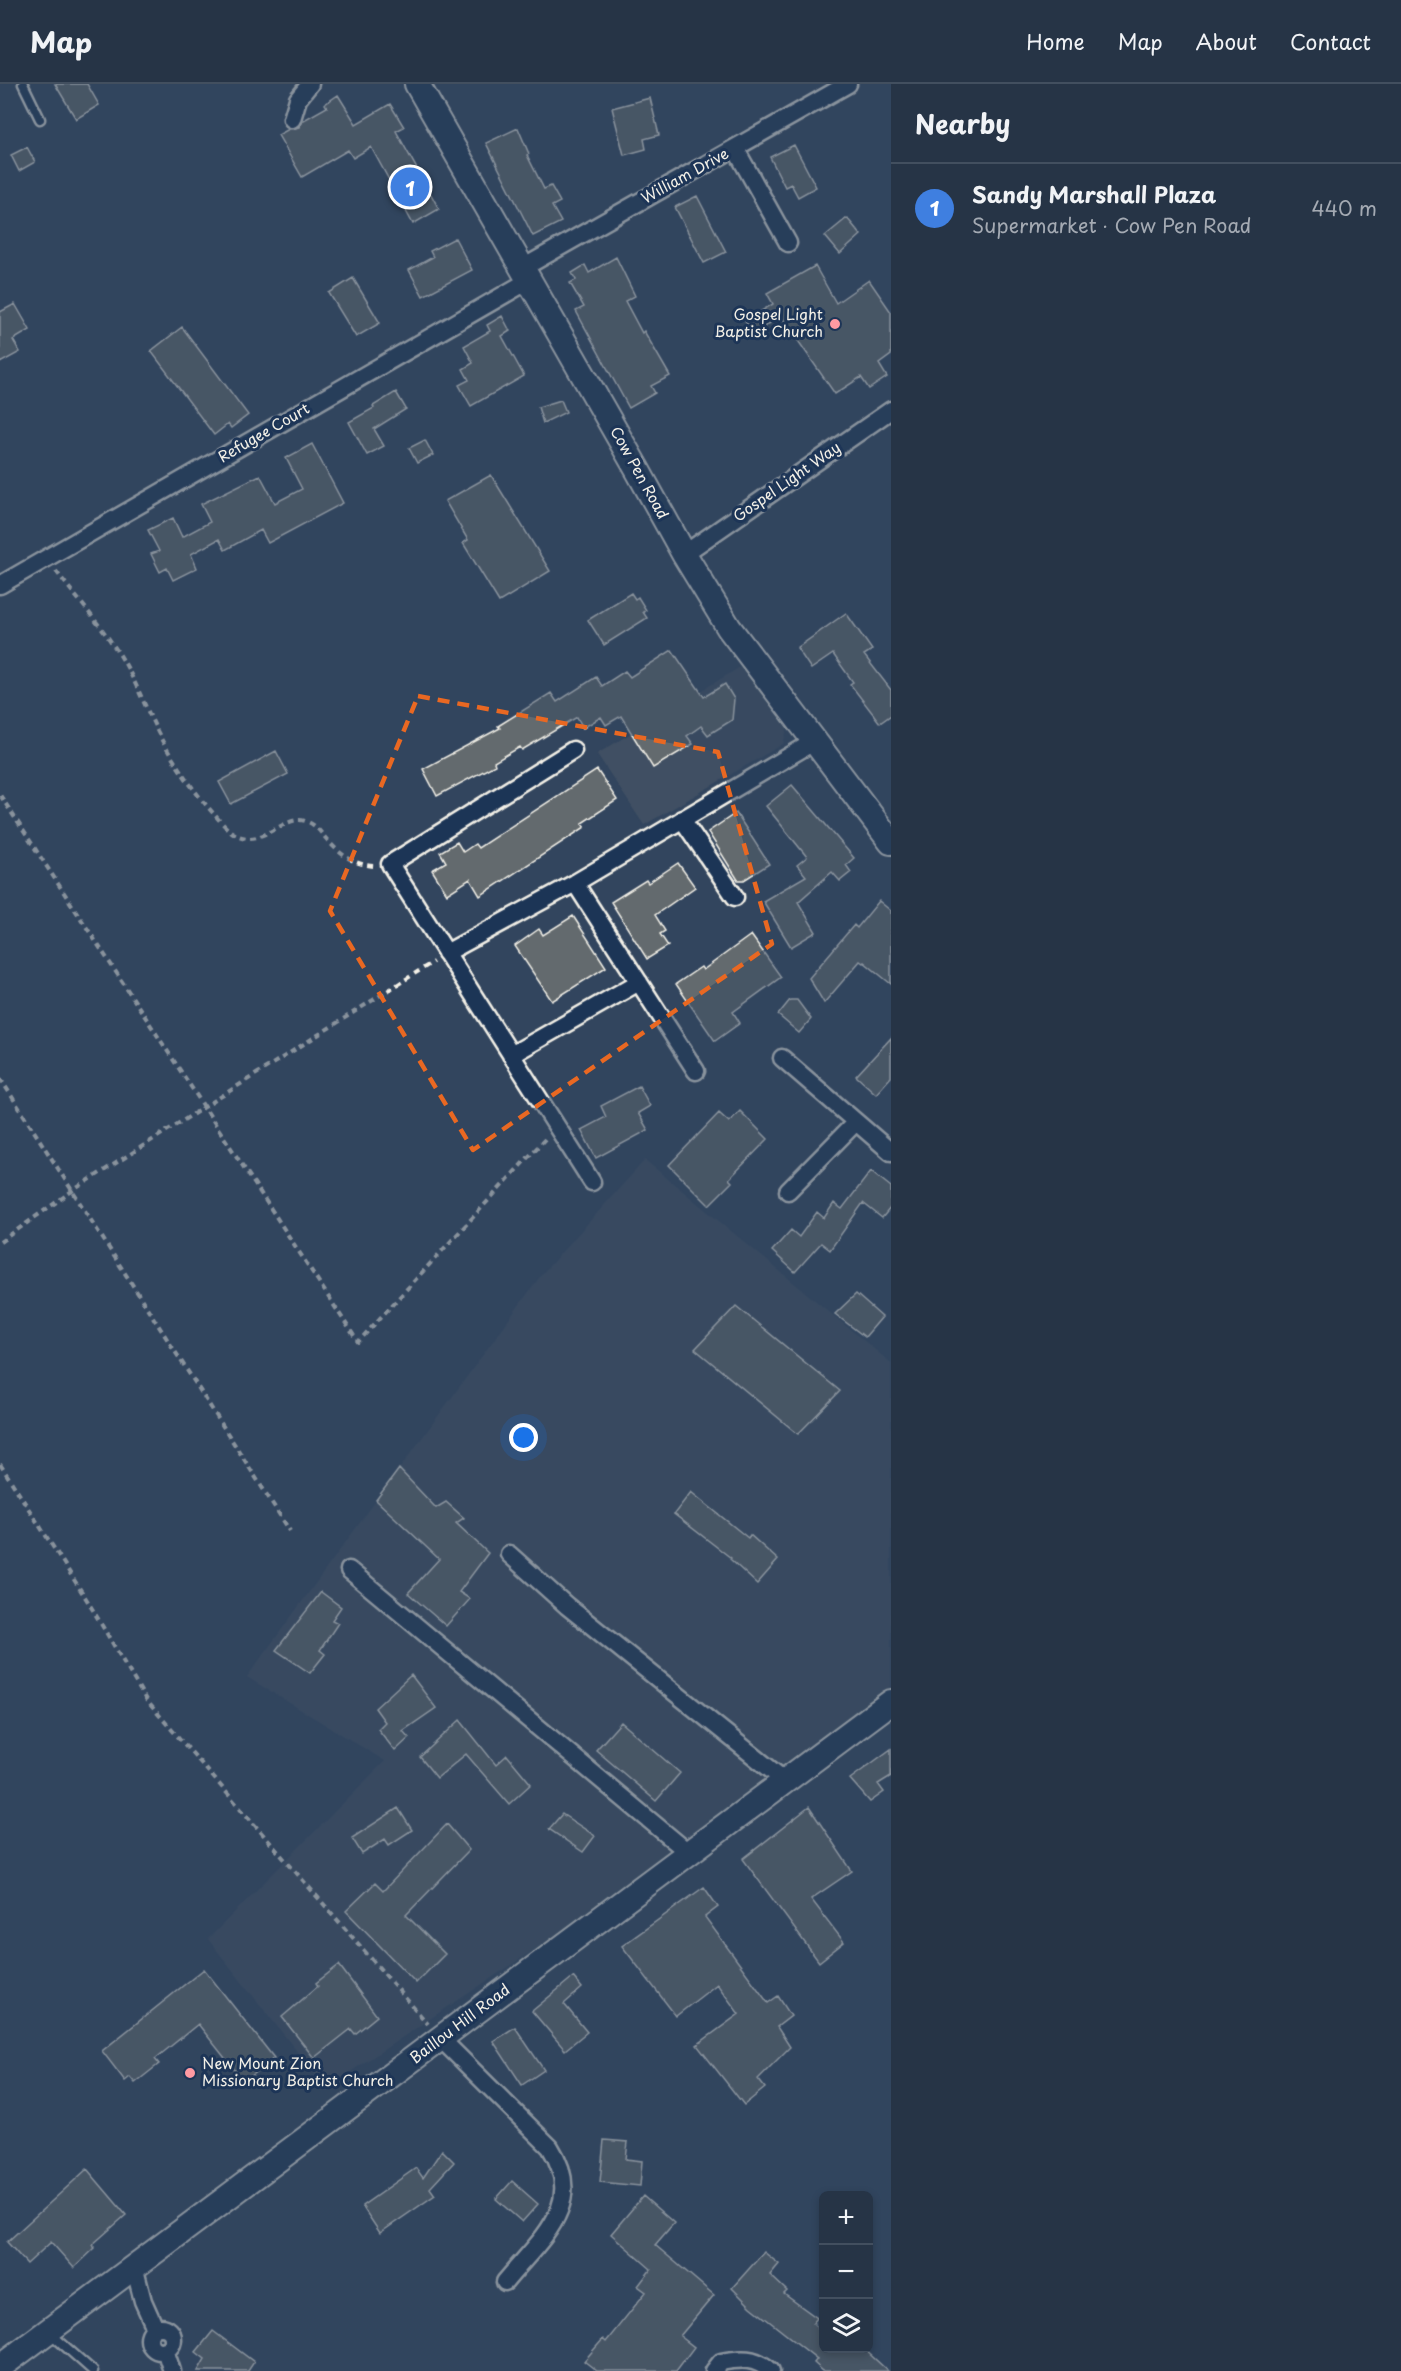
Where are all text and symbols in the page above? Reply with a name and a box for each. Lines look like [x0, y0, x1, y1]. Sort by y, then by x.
text: Map [30, 20, 92, 63]
text: Home [1026, 25, 1085, 57]
text: Map [1118, 25, 1163, 57]
text: About [1196, 25, 1257, 57]
text: Contact [1290, 25, 1371, 57]
text: Nearby [915, 104, 1010, 143]
street label: William Drive [636, 141, 732, 208]
pin: 1 [390, 164, 430, 210]
text: Sandy Marshall Plaza [972, 177, 1216, 210]
text: 1 [930, 193, 939, 223]
text: 440 m [1312, 193, 1377, 223]
text: Supermarket · Cow Pen Road [972, 210, 1251, 240]
place label: Gospel Light Baptist Church [714, 302, 823, 342]
marker: Gospel Light Baptist Church [828, 317, 842, 331]
street label: Refugee Court [213, 396, 313, 467]
street label: Cow Pen Road [605, 422, 675, 523]
street label: Gospel Light Way [728, 435, 845, 526]
your location [509, 1423, 538, 1452]
street label: Baillou Hill Road [404, 1977, 514, 2068]
place label: New Mount Zion Missionary Baptist Church [202, 2051, 393, 2091]
marker: New Mount Zion Missionary Baptist Church [183, 2066, 197, 2080]
map controls [819, 2191, 873, 2353]
button: + [819, 2191, 873, 2245]
button: − [819, 2245, 873, 2299]
button: layers [819, 2299, 873, 2353]

